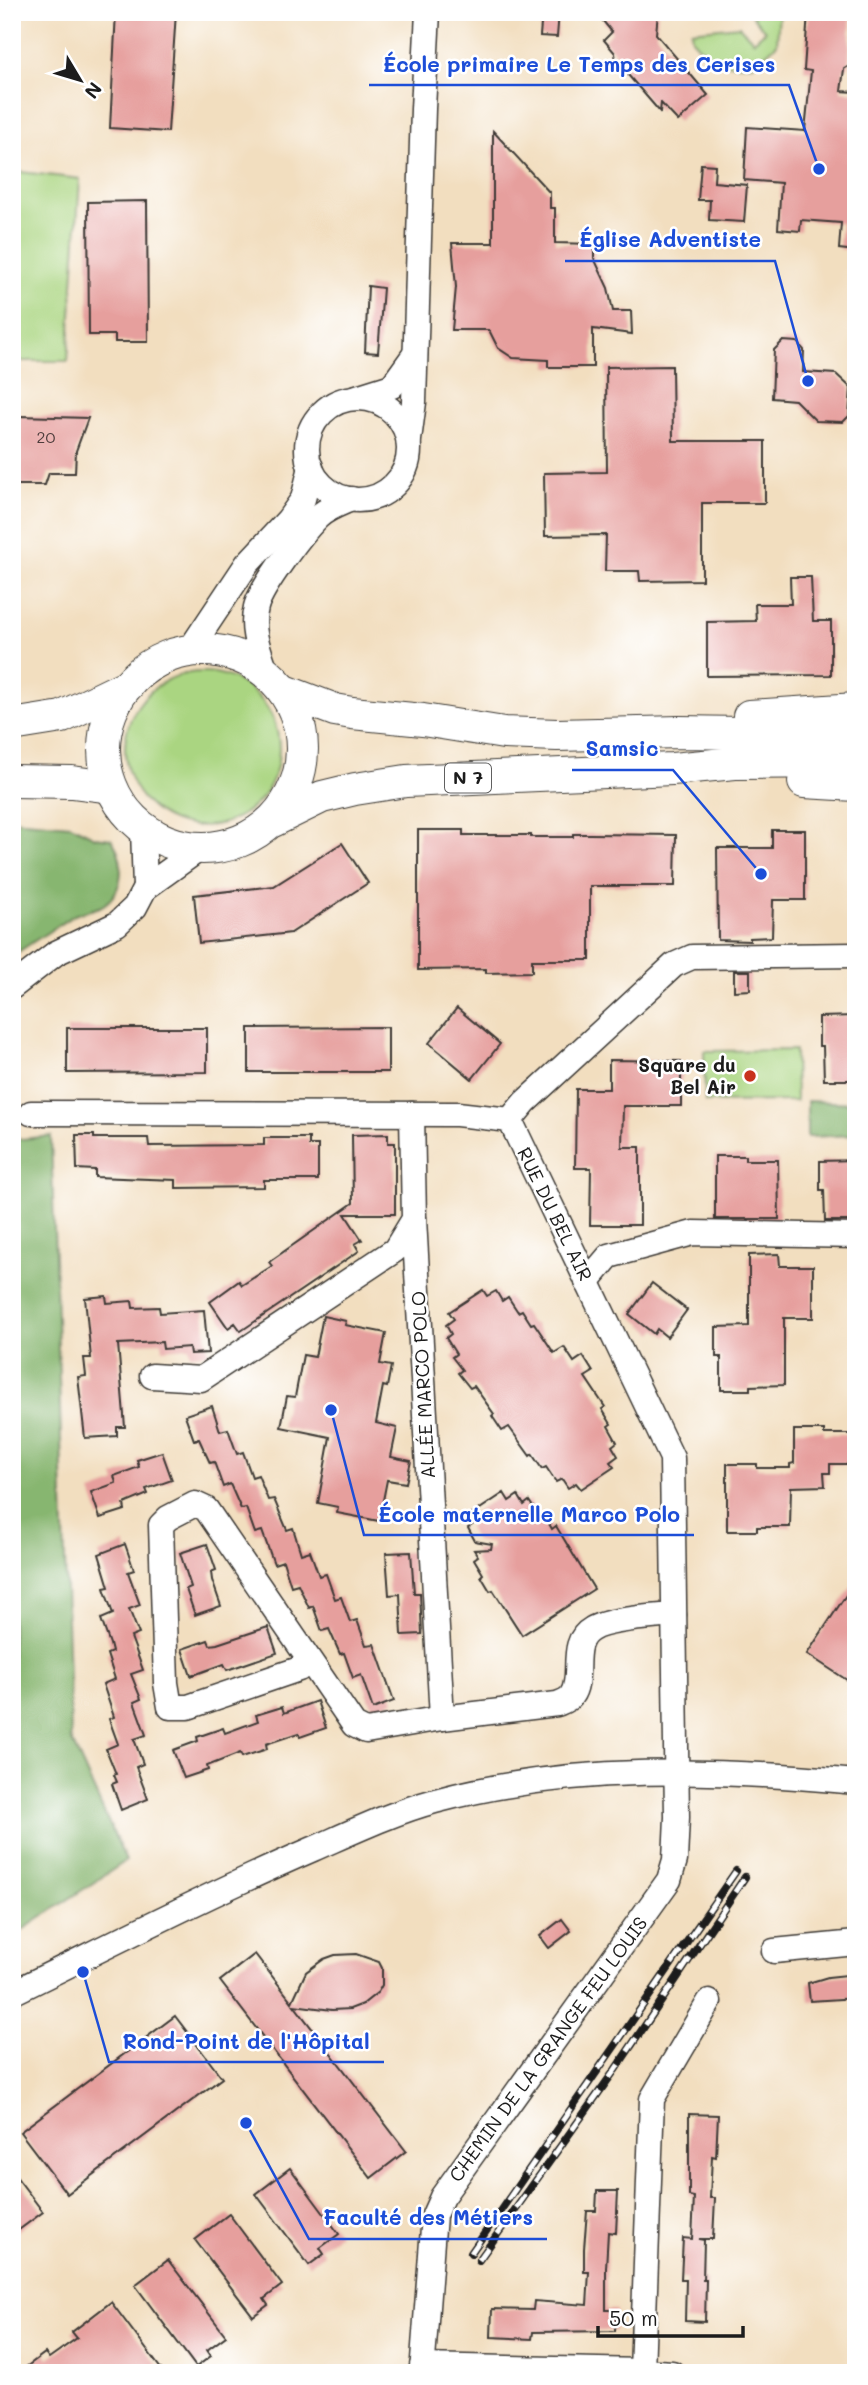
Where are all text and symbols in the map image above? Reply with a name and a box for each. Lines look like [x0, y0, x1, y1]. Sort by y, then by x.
callout: École primaire Le Temps des Cerises [369, 43, 789, 85]
north arrow [46, 46, 116, 116]
text: École primaire Le Temps des Cerises [383, 50, 775, 77]
text: N [80, 77, 108, 104]
callout: Église Adventiste [565, 219, 775, 261]
text: Église Adventiste [579, 225, 761, 252]
house number: 20 [37, 426, 56, 447]
callout: Samsic [572, 728, 673, 770]
text: Samsic [586, 734, 658, 761]
road number: N 7 [445, 764, 491, 792]
place label: Square du Bel Air [638, 1052, 736, 1099]
marker: Square du Bel Air [742, 1068, 758, 1084]
street label: RUE DU BEL AIR [512, 1143, 599, 1285]
street label: ALLÉE MARCO POLO [405, 1291, 440, 1479]
callout: École maternelle Marco Polo [364, 1493, 694, 1535]
text: École maternelle Marco Polo [378, 1500, 680, 1527]
street label: CHEMIN DE LA GRANGE FEU LOUIS [443, 1911, 652, 2186]
callout: Rond-Point de l'Hôpital [109, 2020, 384, 2062]
text: Rond-Point de l'Hôpital [122, 2027, 370, 2054]
callout: Faculté des Métiers [309, 2197, 547, 2239]
text: Faculté des Métiers [323, 2203, 533, 2230]
scale bar [598, 2294, 744, 2338]
text: 50 m [609, 2304, 658, 2331]

